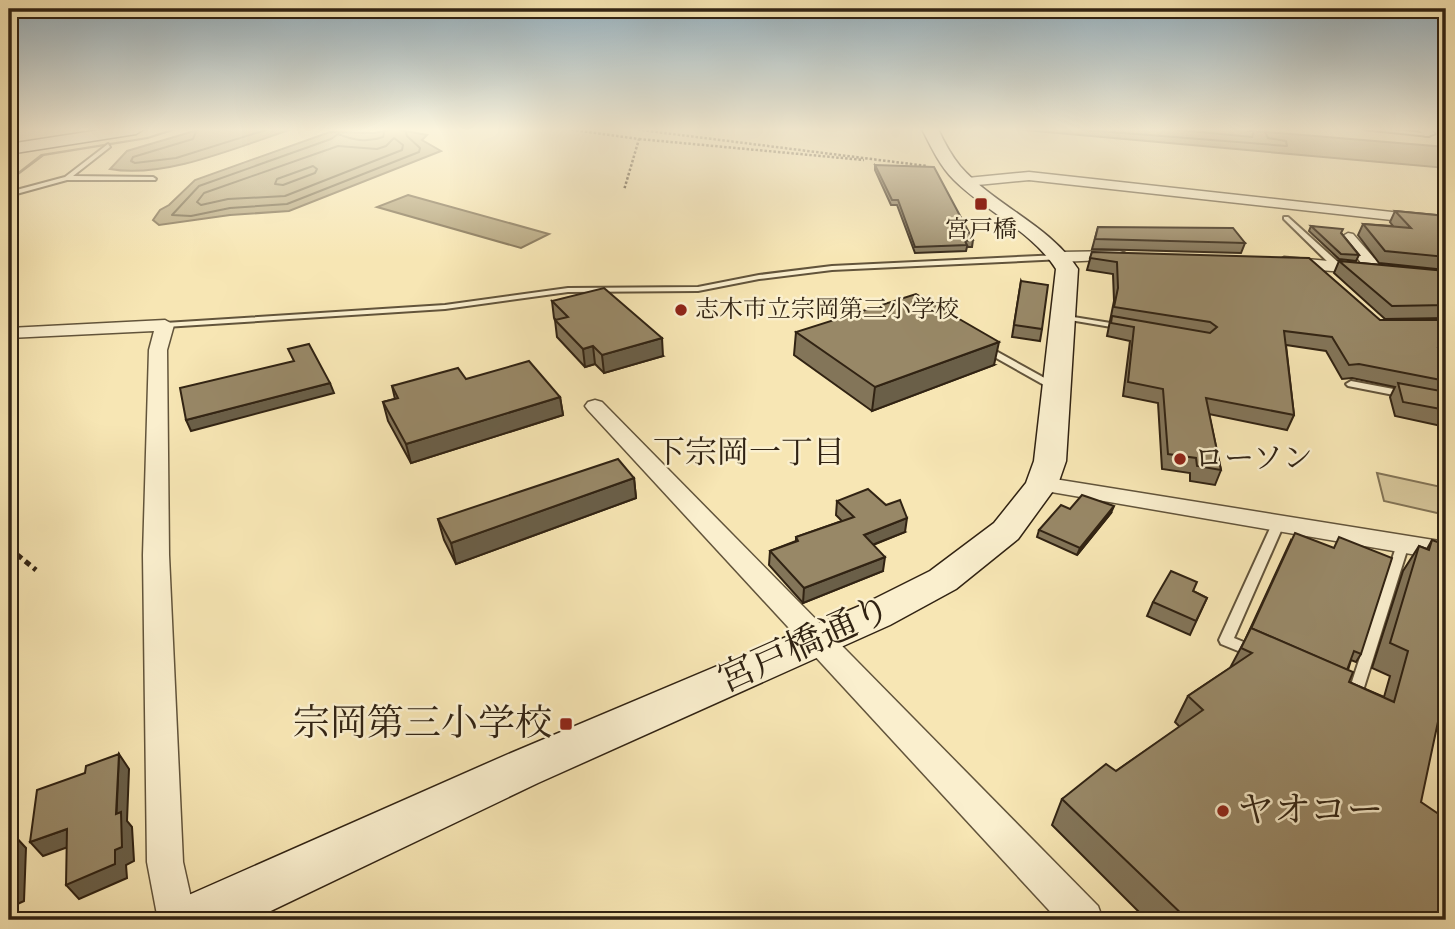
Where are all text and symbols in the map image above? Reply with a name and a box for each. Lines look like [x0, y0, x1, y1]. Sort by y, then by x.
marker: 宮戸橋 [973, 196, 989, 212]
place label: 宮戸橋 [945, 215, 1017, 245]
place label: 志木市立宗岡第三小学校 [695, 295, 959, 325]
marker: 志木市立宗岡第三小学校 [673, 302, 689, 318]
district label: 下宗岡一丁目 [653, 434, 845, 474]
place label: ローソン [1194, 441, 1313, 478]
marker: ローソン [1172, 451, 1188, 467]
street label: 宮戸橋通り [711, 586, 899, 704]
place label: 宗岡第三小学校 [293, 701, 552, 748]
marker: 宗岡第三小学校 [558, 716, 574, 732]
place label: ヤオコー [1237, 788, 1384, 835]
marker: ヤオコー [1215, 803, 1231, 819]

